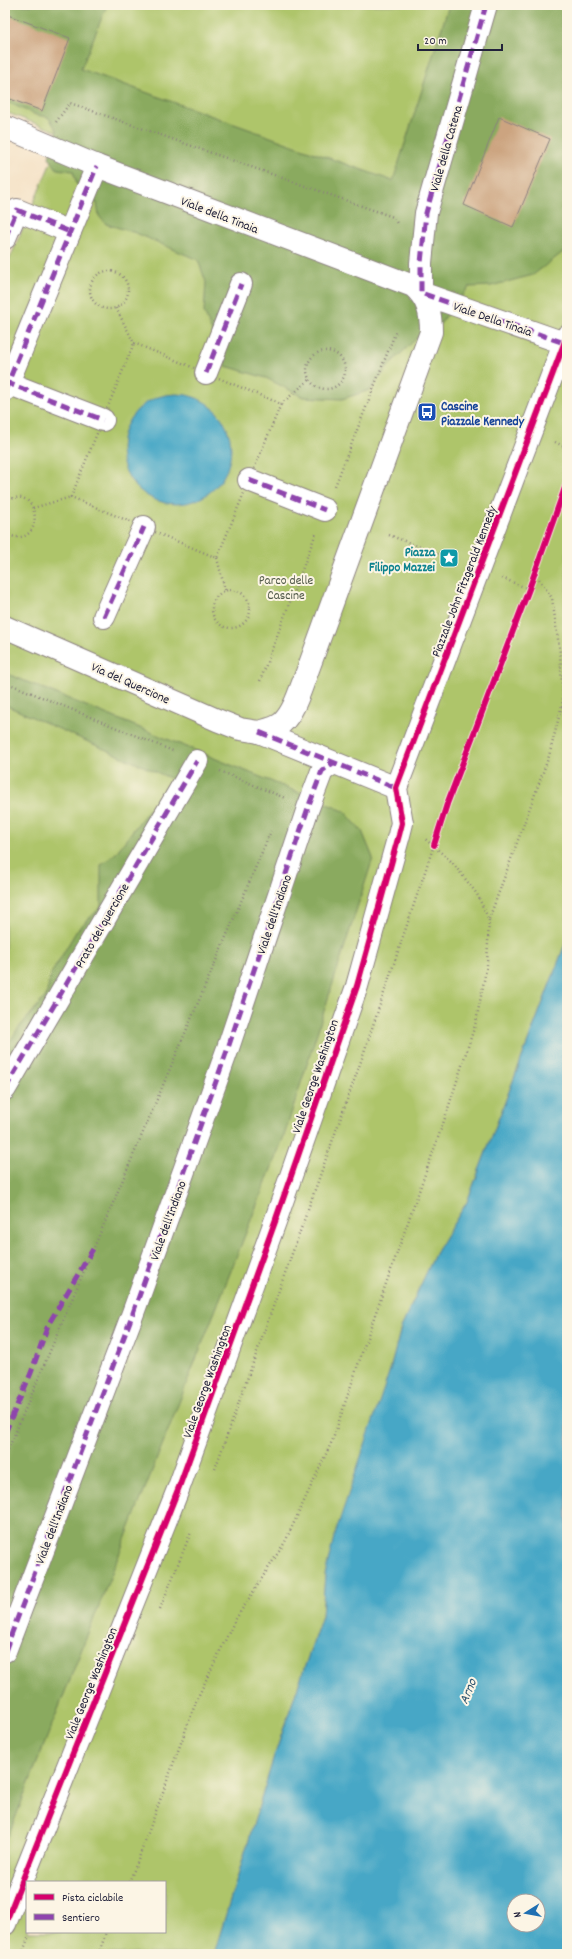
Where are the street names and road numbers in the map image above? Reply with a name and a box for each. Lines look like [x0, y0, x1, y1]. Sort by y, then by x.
street label: Viale della Catena [426, 103, 469, 194]
street label: Viale della Tinaia [178, 193, 262, 240]
street label: Viale Della Tinaia [450, 298, 535, 343]
street label: Piazzale John Fitzgerald Kennedy [428, 503, 503, 660]
street label: Via del Quercione [88, 658, 173, 710]
street label: Viale dell'Indiano [253, 872, 298, 957]
street label: Prato del quercione [71, 880, 135, 972]
street label: Viale George Washington [288, 1017, 345, 1136]
street label: Viale dell'Indiano [146, 1178, 193, 1263]
street label: Viale George Washington [179, 1322, 238, 1441]
street label: Viale dell'Indiano [32, 1482, 79, 1567]
street label: Viale George Washington [61, 1625, 124, 1743]

